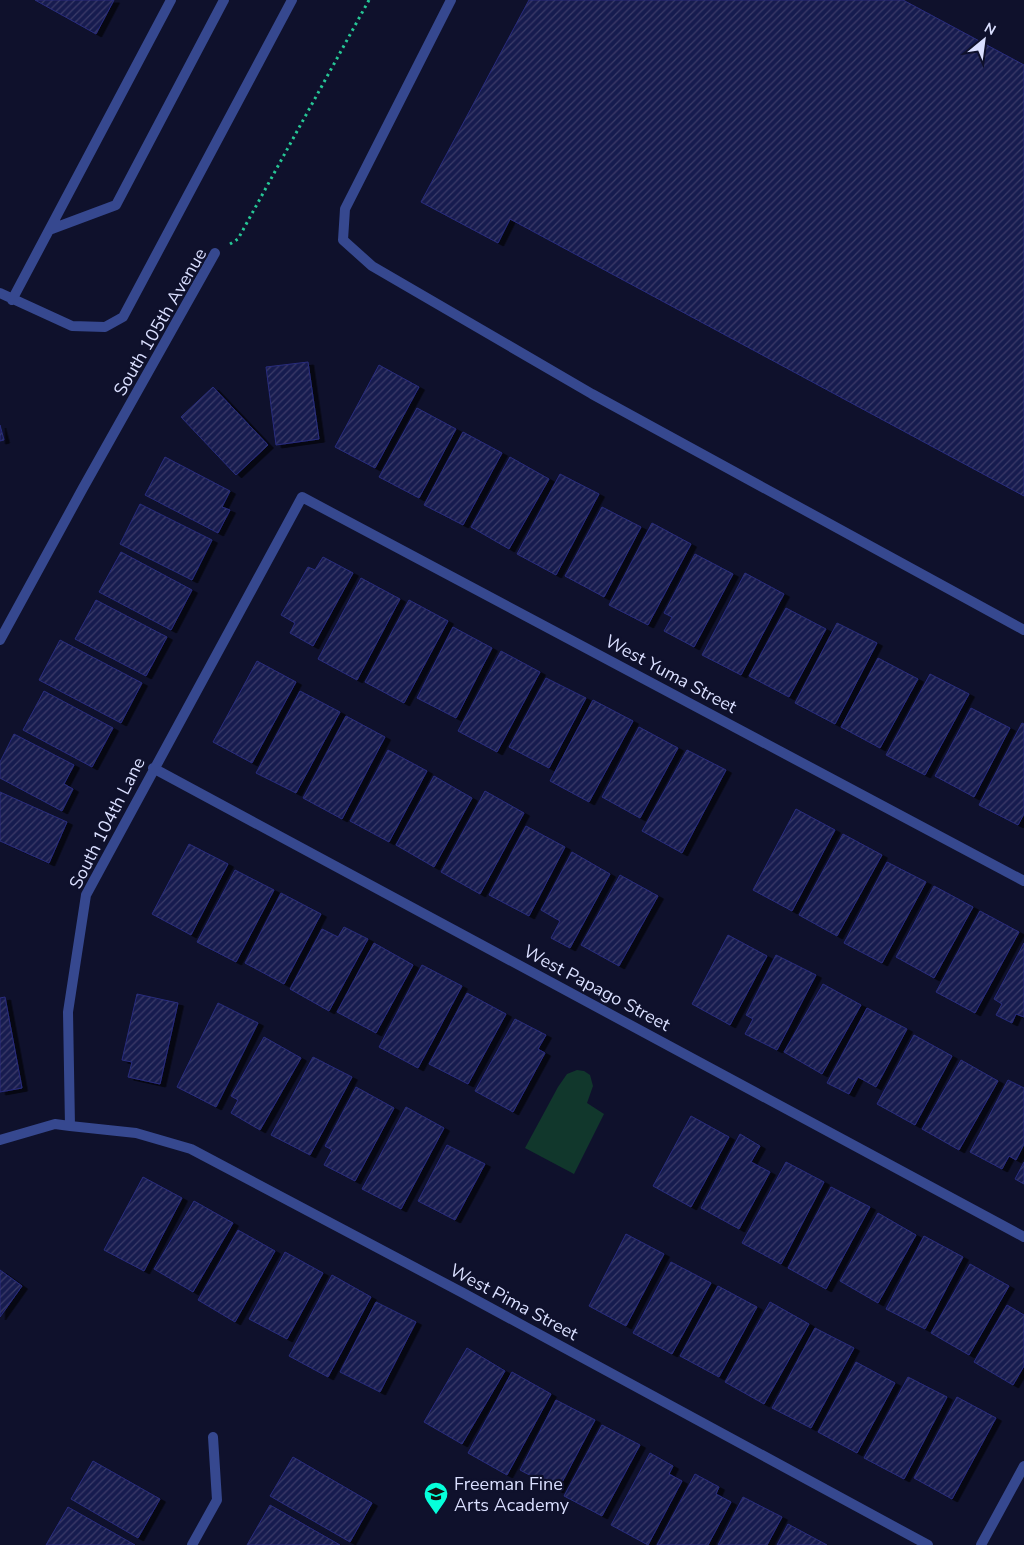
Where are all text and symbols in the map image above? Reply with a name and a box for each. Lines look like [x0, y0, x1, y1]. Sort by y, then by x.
north arrow [959, 15, 1009, 65]
text: N [981, 18, 999, 40]
street label: South 105th Avenue [108, 244, 212, 400]
street label: West Yuma Street [601, 629, 742, 719]
street label: South 104th Lane [63, 753, 151, 893]
street label: West Papago Street [520, 939, 675, 1037]
street label: West Pima Street [446, 1258, 583, 1346]
place label: Freeman Fine Arts Academy [454, 1472, 570, 1517]
school or university icon: Freeman Fine Arts Academy [423, 1481, 449, 1515]

